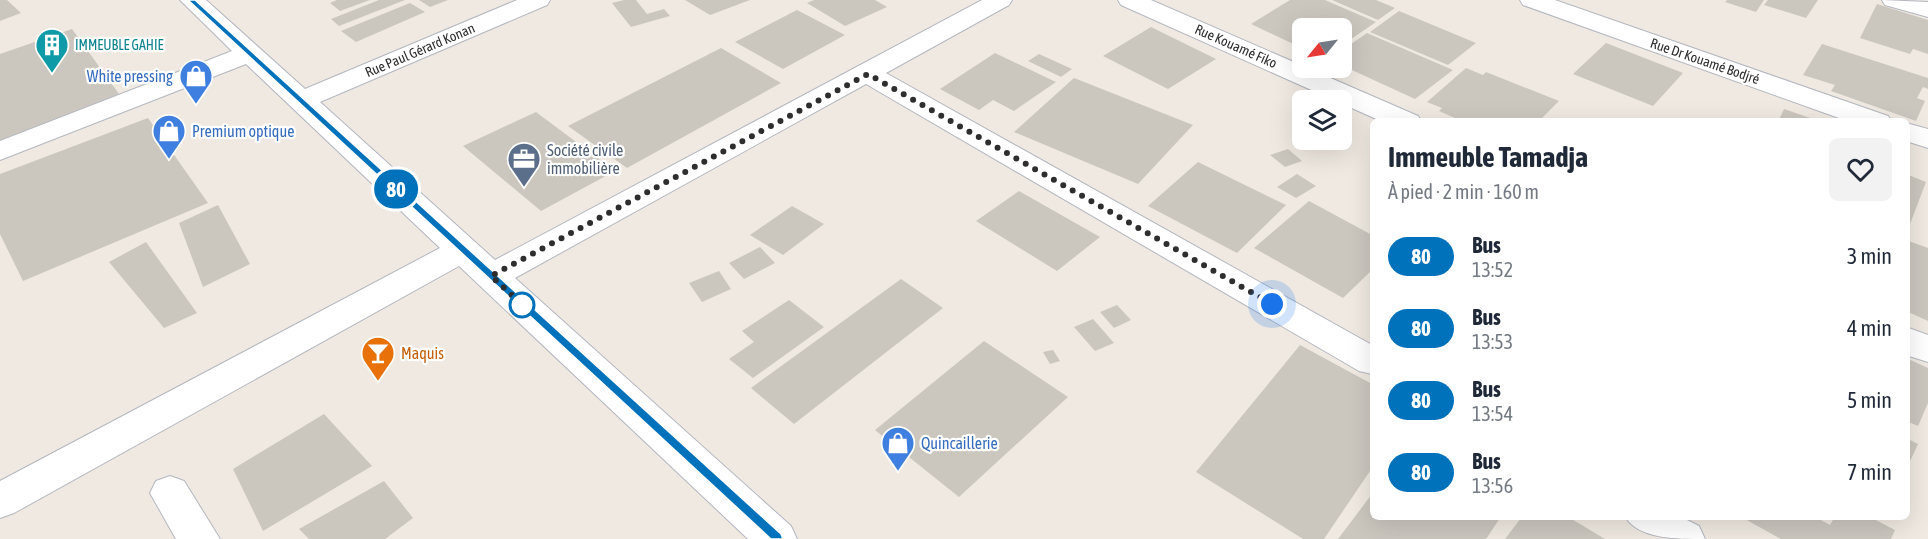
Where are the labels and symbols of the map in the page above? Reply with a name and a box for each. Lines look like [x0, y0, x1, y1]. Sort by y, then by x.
north arrow [1292, 18, 1352, 78]
street label: Rue Paul Gérard Konan [363, 20, 477, 80]
street label: Rue Kouamé Fiko [1192, 21, 1280, 71]
building icon: IMMEUBLE GAHIE [34, 27, 70, 74]
street label: Rue Dr Kouamé Bodjré [1648, 35, 1762, 87]
place label: IMMEUBLE GAHIE [75, 37, 163, 53]
shop icon: White pressing [178, 58, 214, 105]
place label: White pressing [87, 67, 173, 86]
shop icon: Premium optique [151, 113, 187, 160]
place label: Premium optique [192, 122, 294, 141]
office icon: Société civile immobilière [506, 141, 542, 188]
place label: Société civile immobilière [547, 141, 623, 177]
line badge: 80 [369, 170, 423, 208]
your location [1257, 289, 1287, 319]
unlabelled marker [509, 292, 535, 318]
bar icon: Maquis [360, 335, 396, 382]
place label: Maquis [401, 344, 444, 363]
shop icon: Quincaillerie [880, 425, 916, 472]
place label: Quincaillerie [921, 434, 998, 452]

